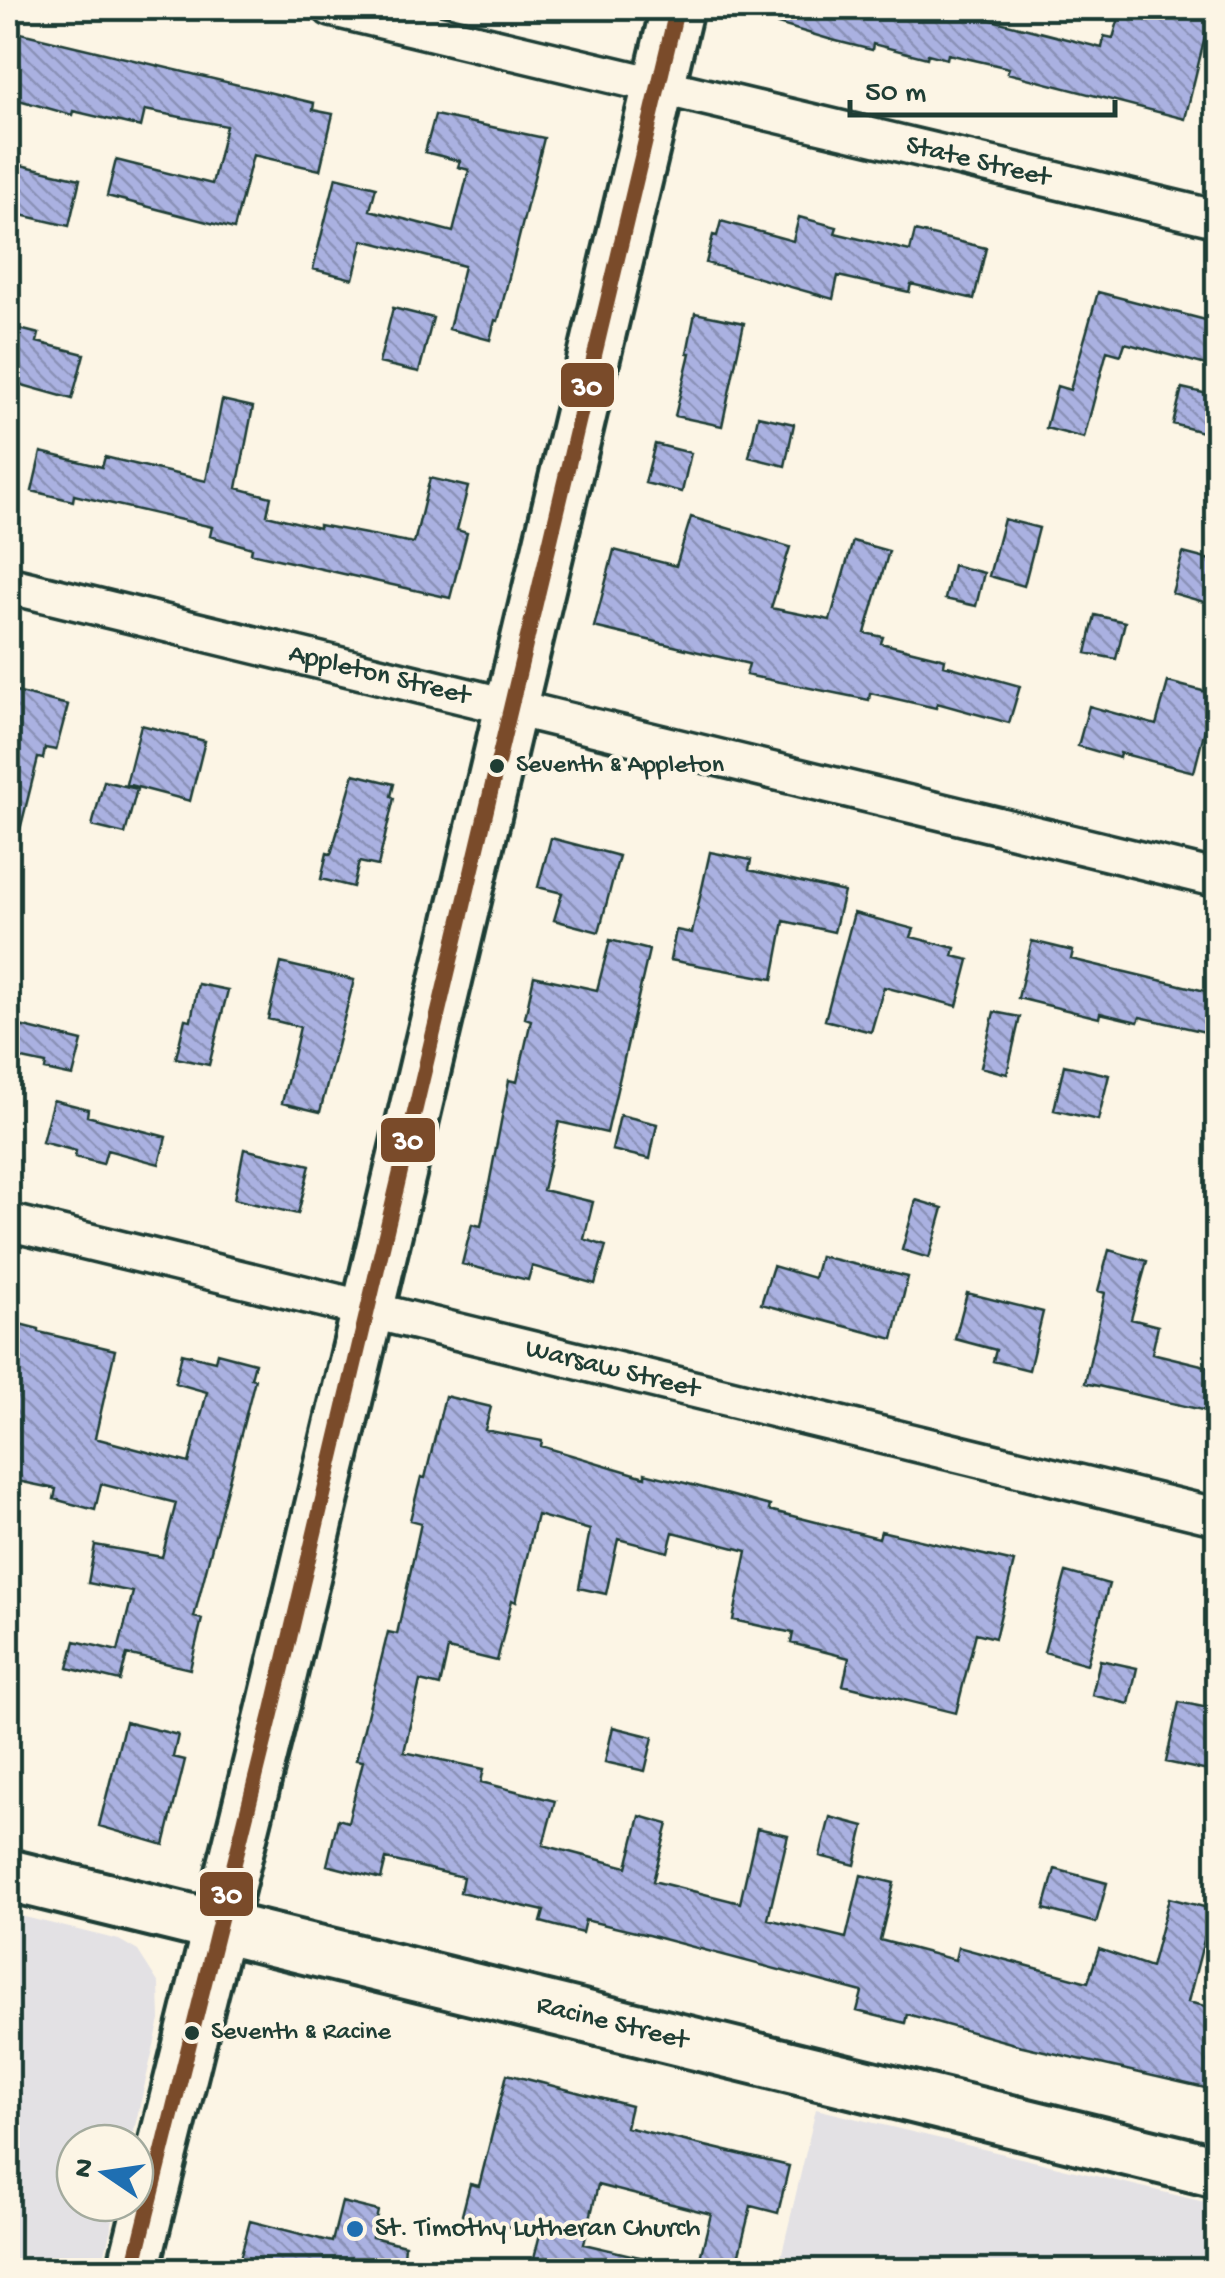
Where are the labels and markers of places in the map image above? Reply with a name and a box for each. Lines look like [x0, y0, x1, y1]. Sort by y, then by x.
place label: Seventh & Appleton [516, 751, 725, 782]
marker: Seventh & Appleton [487, 756, 507, 776]
place label: Seventh & Racine [211, 2018, 391, 2049]
marker: Seventh & Racine [182, 2023, 202, 2043]
place label: St. Timothy Lutheran Church [375, 2213, 701, 2246]
marker: St. Timothy Lutheran Church [344, 2218, 366, 2240]

